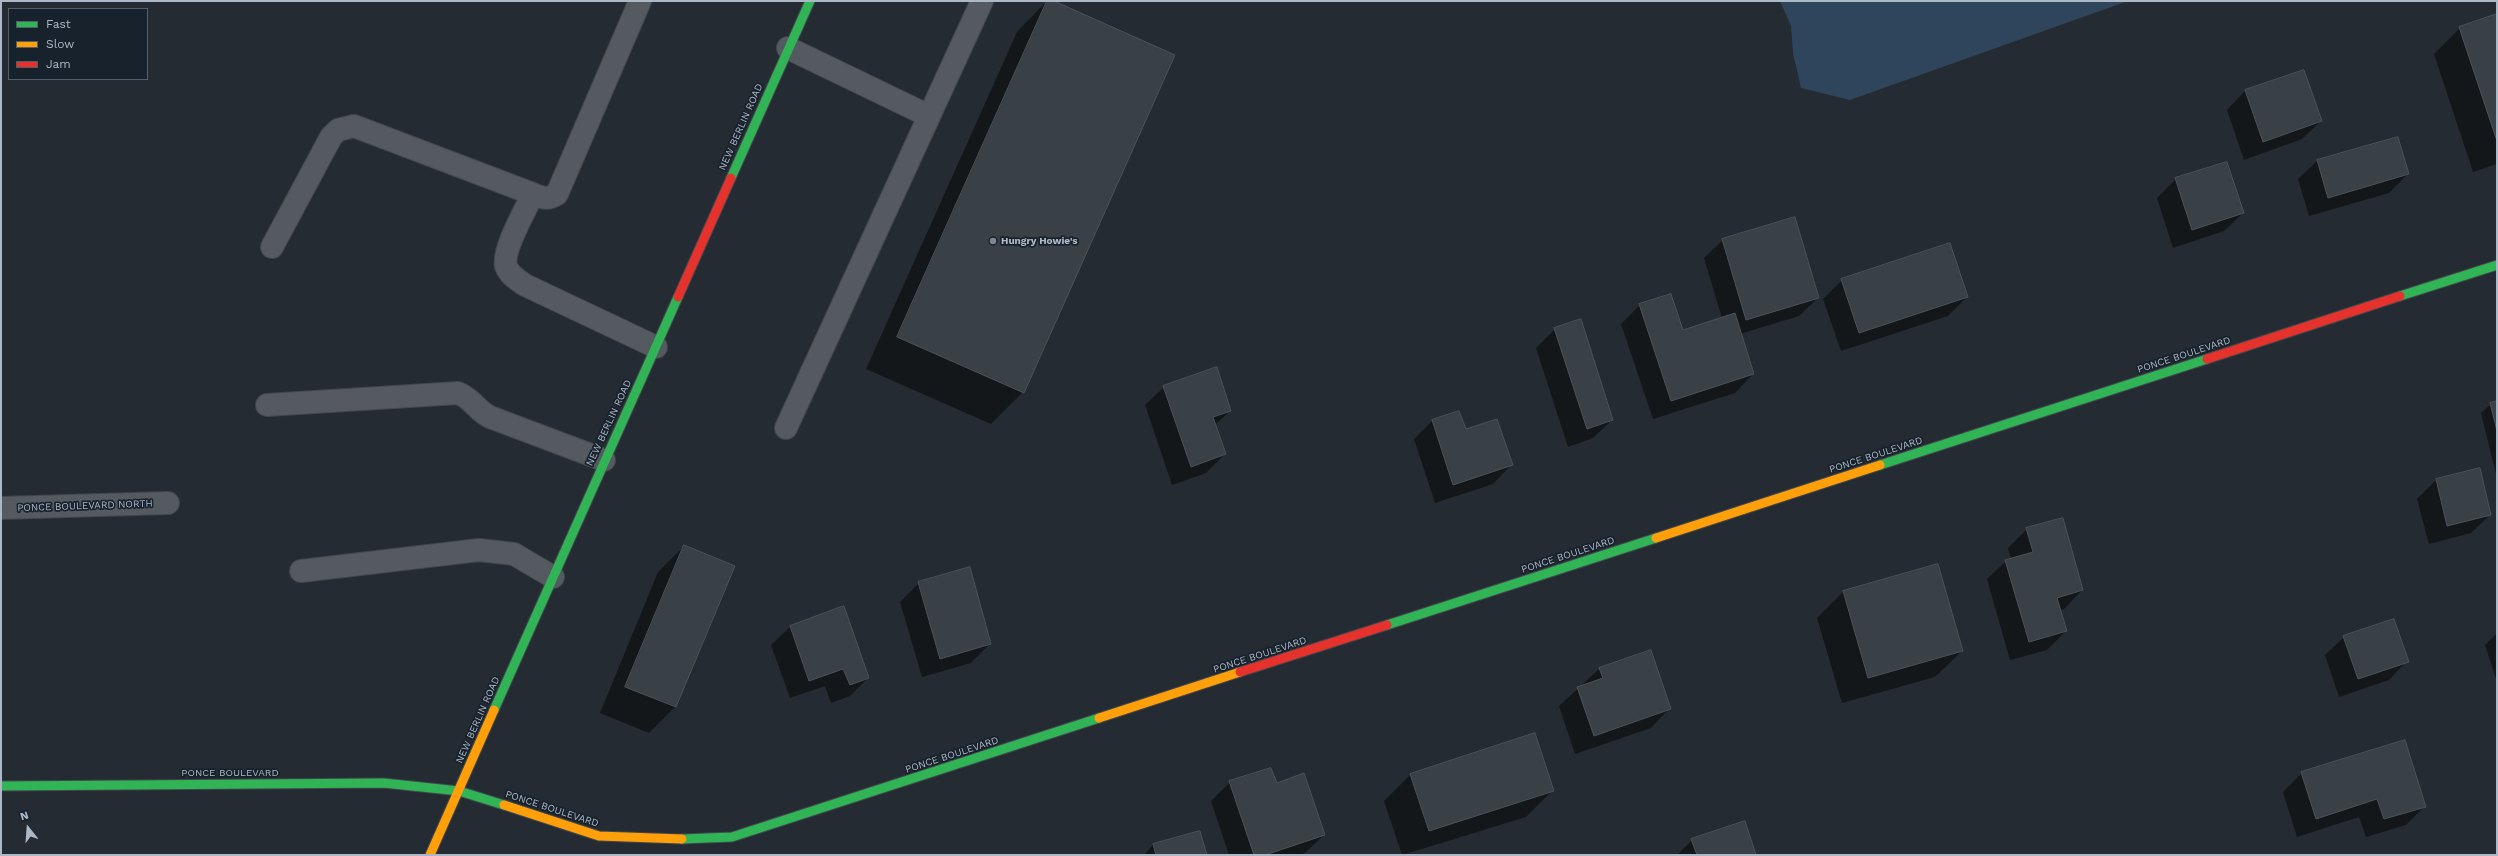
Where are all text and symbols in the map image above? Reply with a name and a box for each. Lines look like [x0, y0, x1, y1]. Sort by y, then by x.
legend [8, 8, 148, 80]
text: Fast [46, 17, 71, 31]
text: Slow [46, 37, 74, 51]
text: Jam [46, 57, 71, 71]
street label: NEW BERLIN ROAD [716, 82, 766, 172]
place label: Hungry Howie's [1001, 235, 1078, 247]
marker: Hungry Howie's [988, 236, 998, 246]
street label: PONCE BOULEVARD [2136, 334, 2232, 376]
street label: NEW BERLIN ROAD [584, 378, 634, 468]
street label: PONCE BOULEVARD [1828, 434, 1924, 476]
street label: PONCE BOULEVARD NORTH [17, 498, 153, 514]
street label: PONCE BOULEVARD [1520, 534, 1616, 576]
street label: PONCE BOULEVARD [1212, 634, 1308, 676]
street label: NEW BERLIN ROAD [453, 675, 503, 765]
street label: PONCE BOULEVARD [904, 734, 1000, 776]
street label: PONCE BOULEVARD [181, 767, 279, 779]
street label: PONCE BOULEVARD [504, 788, 600, 830]
north arrow [8, 808, 48, 848]
text: N [19, 809, 30, 823]

